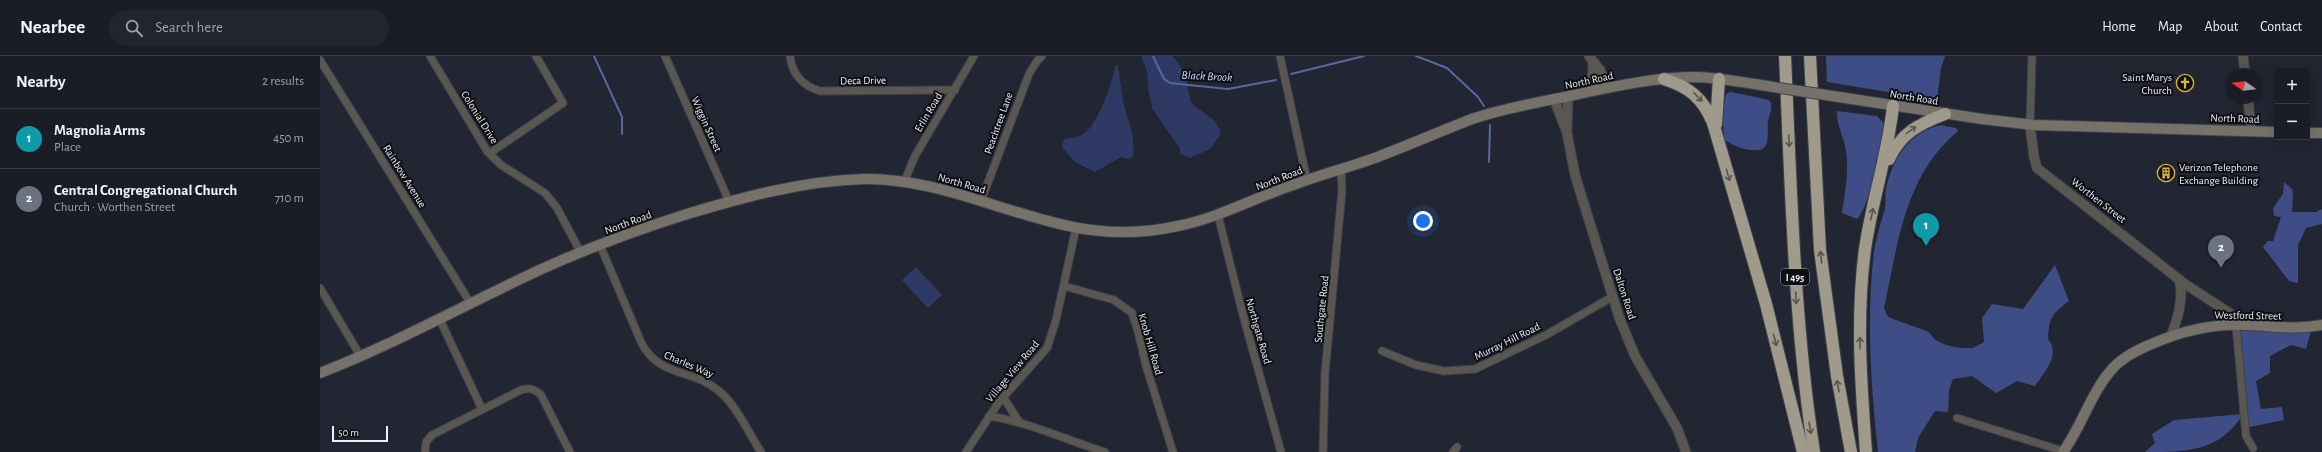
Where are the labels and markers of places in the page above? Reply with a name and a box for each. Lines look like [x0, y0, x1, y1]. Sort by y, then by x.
place label: Saint Marys Church [2122, 72, 2172, 96]
church icon: Saint Marys Church [2175, 73, 2195, 93]
place label: Verizon Telephone Exchange Building [2179, 162, 2259, 186]
building icon: Verizon Telephone Exchange Building [2156, 163, 2176, 183]
pin: 1 [1913, 213, 1939, 246]
pin: 2 [2208, 235, 2234, 268]

